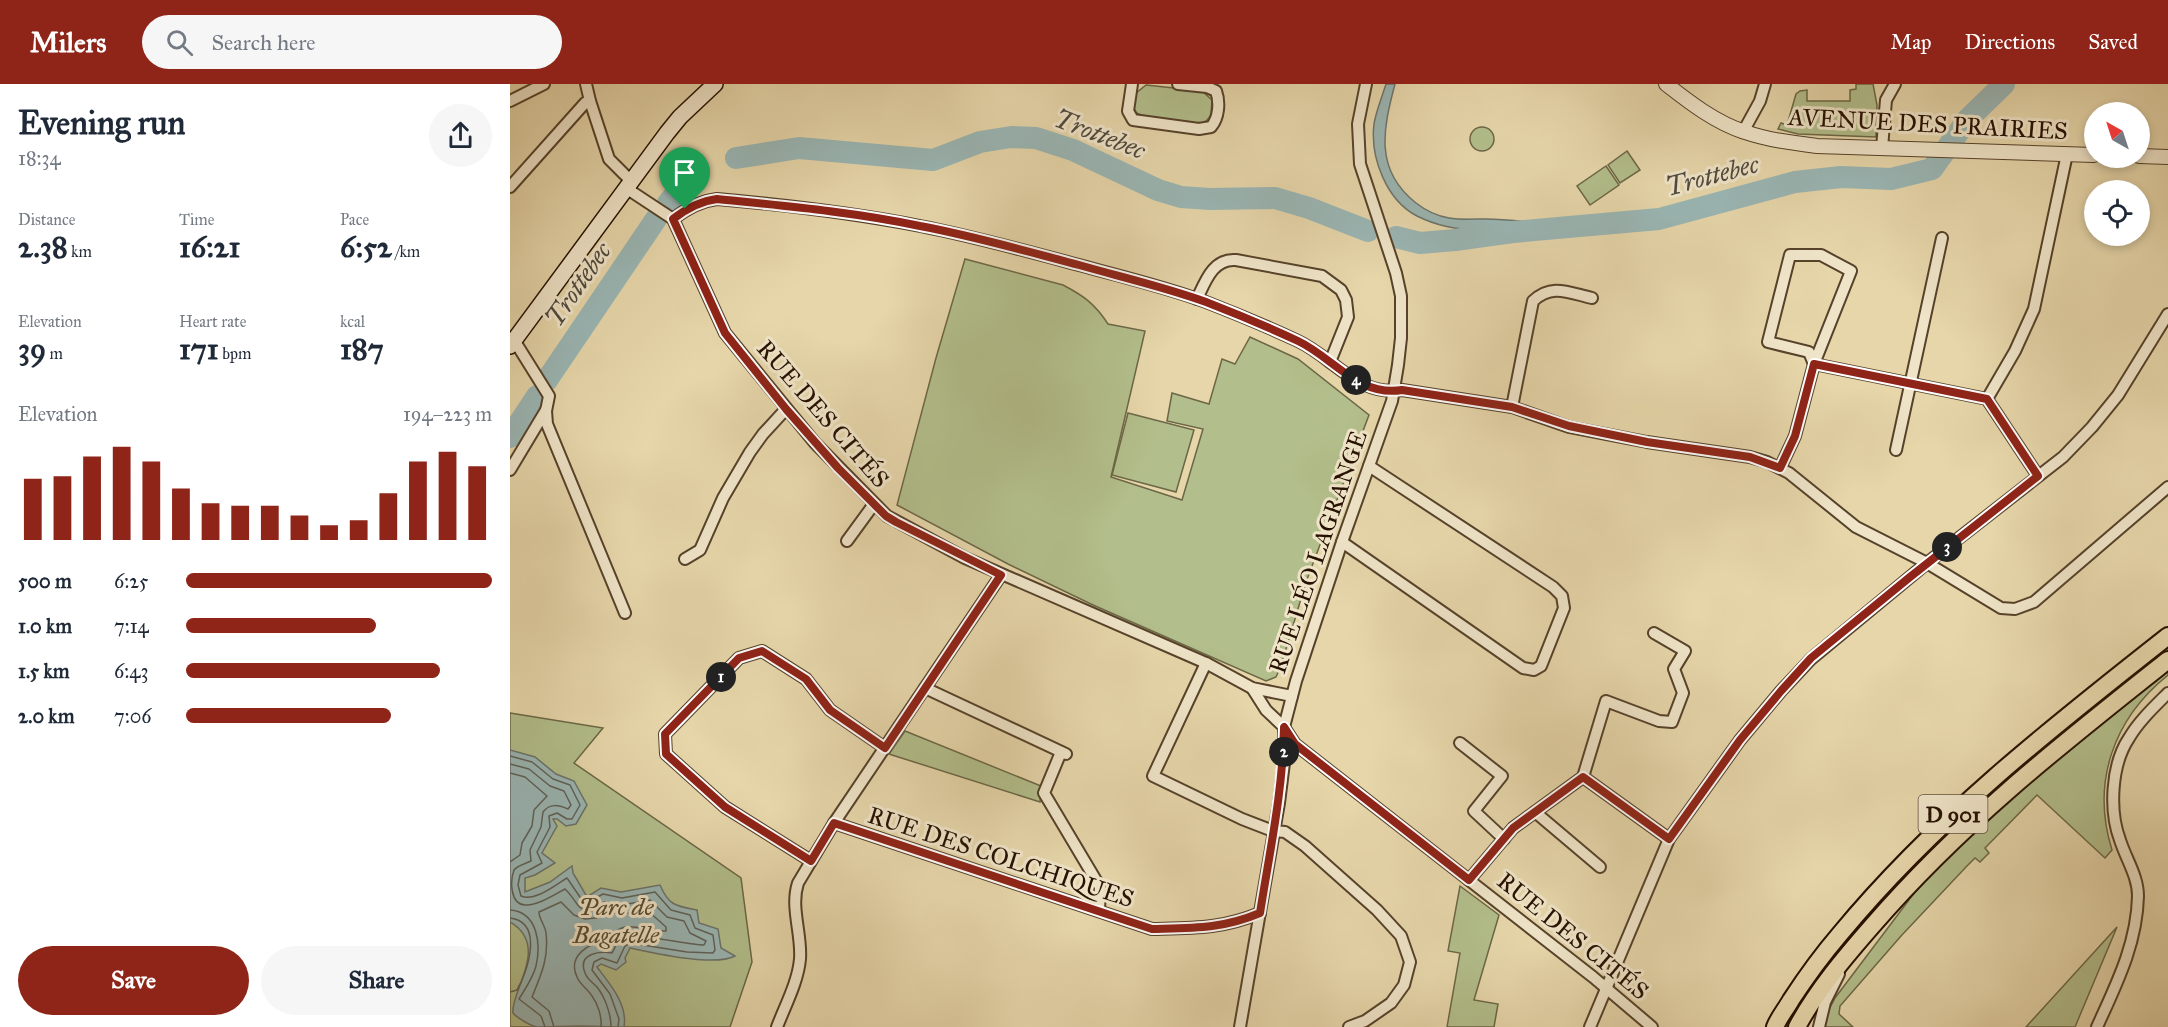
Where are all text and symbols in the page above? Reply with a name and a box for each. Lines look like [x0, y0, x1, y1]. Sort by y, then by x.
search box [142, 15, 562, 69]
text: Milers [30, 25, 106, 60]
icon: search [163, 26, 196, 59]
text: Search here [211, 29, 316, 56]
text: Map [1891, 29, 1932, 55]
text: Directions [1965, 29, 2055, 55]
text: Saved [2088, 29, 2138, 55]
water label: Trottebec [1050, 102, 1151, 166]
street label: AVENUE DES PRAIRIES [1786, 102, 2069, 146]
north arrow [2084, 102, 2150, 168]
map controls [2084, 102, 2150, 246]
text: Evening run [18, 103, 185, 143]
button: share [429, 104, 492, 167]
text: 18:34 [18, 146, 61, 170]
pin [659, 147, 710, 209]
water label: Trottebec [1662, 147, 1763, 203]
icon: arrive [668, 156, 701, 189]
button: locate [2084, 180, 2150, 246]
text: Distance [18, 210, 75, 229]
text: Time [179, 210, 214, 229]
text: Pace [340, 210, 369, 229]
text: 2.38 [18, 229, 68, 265]
text: 16:21 [179, 229, 240, 265]
text: 6:52 [340, 229, 392, 265]
water label: Trottebec [538, 235, 618, 332]
text: km [68, 242, 92, 261]
text: /km [392, 242, 420, 261]
text: Elevation [18, 312, 82, 331]
text: Heart rate [179, 312, 246, 331]
text: kcal [340, 312, 365, 331]
text: 39 [18, 331, 46, 367]
text: 171 [179, 331, 219, 367]
text: 187 [340, 331, 384, 367]
street label: RUE DES CITÉS [751, 334, 895, 494]
text: m [46, 344, 63, 363]
text: bpm [219, 344, 251, 363]
pin: 4 [1341, 365, 1371, 395]
text: 4 [1352, 370, 1360, 389]
text: Elevation [18, 402, 97, 426]
text: 194–223 m [403, 402, 492, 426]
street label: RUE LÉO LAGRANGE [1262, 426, 1374, 678]
pin: 3 [1932, 532, 1962, 562]
text: 3 [1944, 537, 1950, 556]
text: 500 m [18, 569, 72, 593]
text: 6:25 [114, 569, 148, 593]
text: 1.0 km [18, 614, 72, 638]
text: 7:14 [114, 614, 149, 638]
text: 1.5 km [18, 659, 69, 683]
text: 6:43 [114, 659, 148, 683]
pin: 1 [706, 662, 736, 692]
text: 1 [718, 667, 724, 686]
text: 2.0 km [18, 704, 74, 728]
text: 7:06 [114, 704, 152, 728]
pin: 2 [1269, 737, 1299, 767]
text: 2 [1280, 742, 1288, 761]
road number: D 901 [1918, 795, 1988, 833]
street label: RUE DES COLCHIQUES [864, 800, 1138, 914]
street label: RUE DES CITÉS [1491, 866, 1655, 1006]
park label: Parc de Bagatelle [572, 892, 660, 950]
button: Save [18, 946, 249, 1015]
button: Share [261, 946, 492, 1015]

